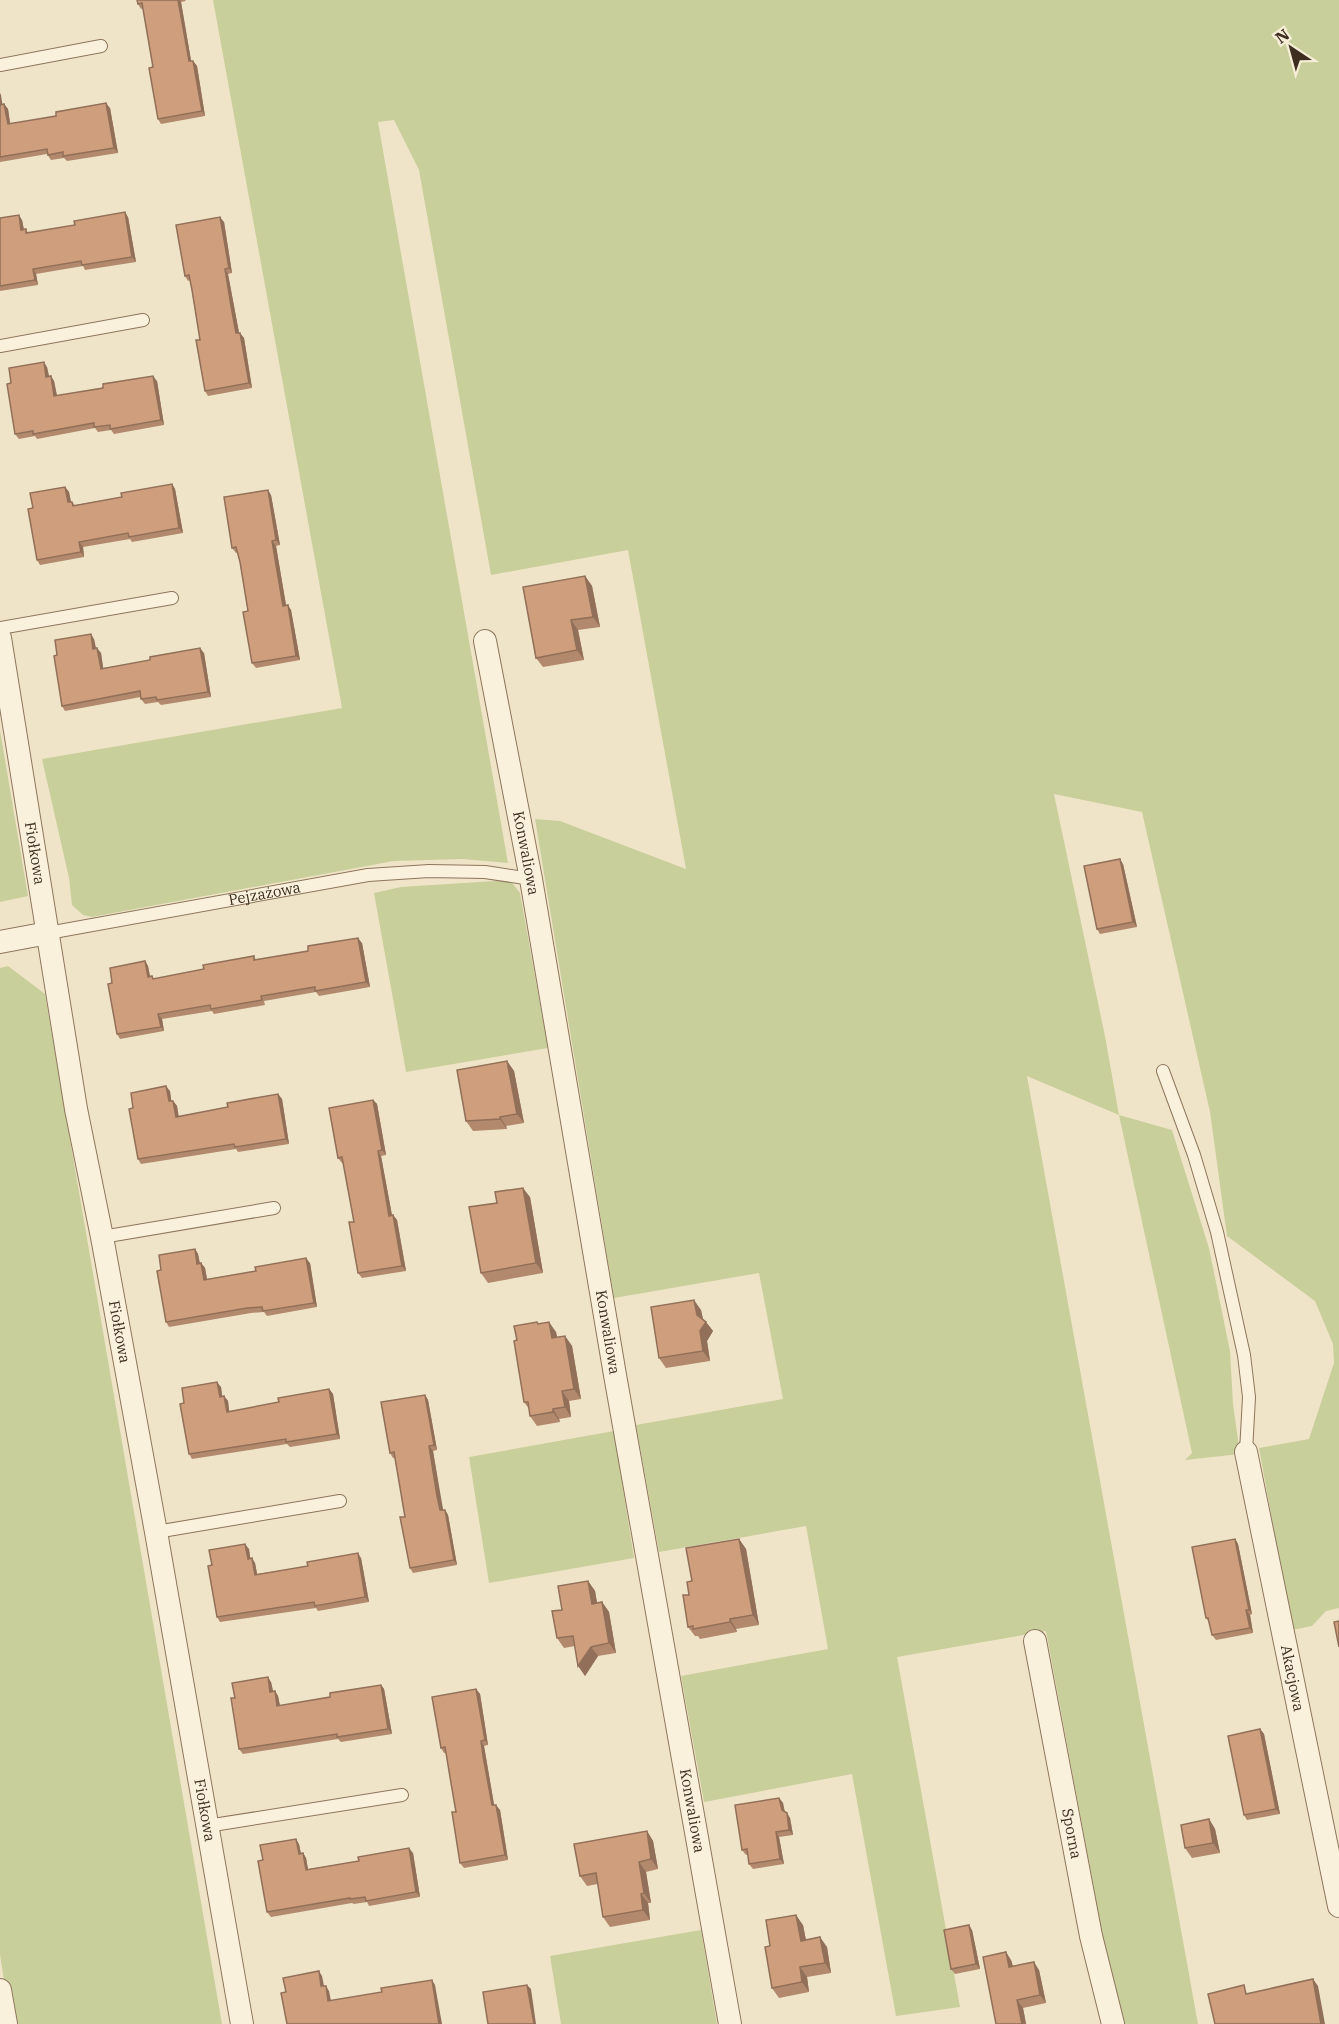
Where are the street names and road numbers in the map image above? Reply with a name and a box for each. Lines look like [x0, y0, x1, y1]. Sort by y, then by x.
street label: Konwaliowa [509, 809, 544, 896]
street label: Fiołkowa [21, 820, 50, 886]
street label: Pejzażowa [227, 877, 302, 909]
street label: Konwaliowa [592, 1288, 625, 1376]
street label: Fiołkowa [105, 1299, 135, 1365]
street label: Akacjowa [1277, 1643, 1309, 1713]
street label: Konwaliowa [676, 1767, 709, 1854]
street label: Fiołkowa [190, 1777, 220, 1843]
street label: Sporna [1058, 1807, 1086, 1860]

